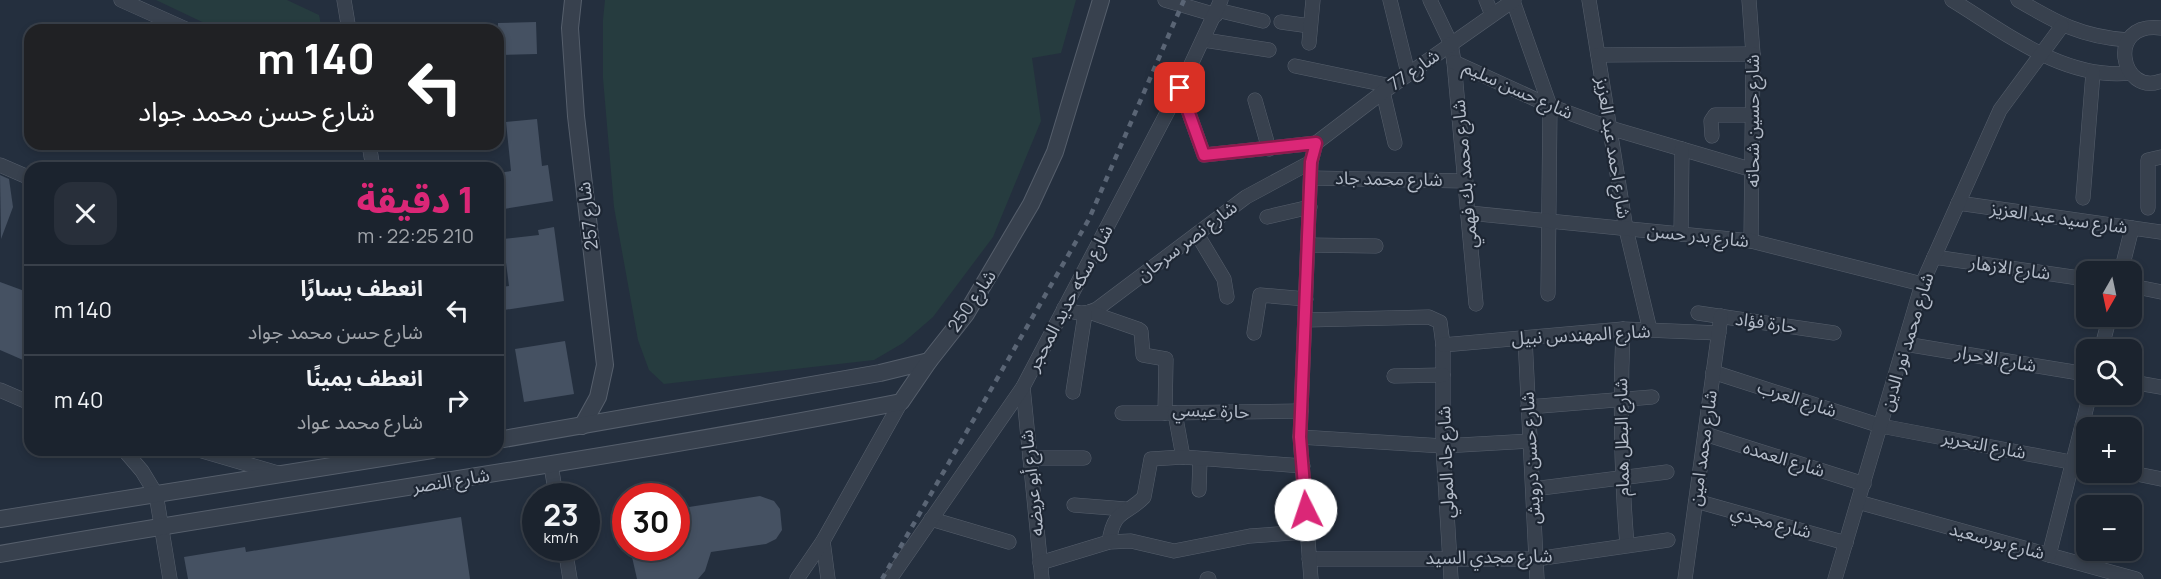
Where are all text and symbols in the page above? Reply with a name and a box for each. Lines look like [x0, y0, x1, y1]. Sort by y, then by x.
text: 140 m [257, 29, 375, 87]
street label: شارع 77 [1383, 43, 1445, 98]
icon: left [396, 48, 474, 126]
street label: شارع حسن سليم [1459, 54, 1577, 127]
street label: شارع حسين شحاته [1740, 55, 1767, 187]
pin [1154, 62, 1205, 113]
icon: arrive [1163, 71, 1196, 104]
street label: شارع احمد عبد العزيز [1588, 74, 1637, 221]
text: شارع حسن محمد جواد [138, 92, 375, 129]
street label: شارع محمد بك فهمي [1446, 99, 1485, 249]
street label: شارع محمد جاد [1335, 165, 1443, 194]
text: 1 دقيقة [356, 175, 474, 224]
street label: شارع 257 [571, 180, 606, 252]
button: close [54, 182, 117, 245]
street label: شارع نصر سرحان [1131, 194, 1243, 288]
street label: شارع سيد عبد العزيز [1987, 195, 2129, 242]
street label: شارع بدر حسن [1646, 218, 1750, 255]
street label: شارع سكه حديد المحجر [1020, 220, 1120, 377]
text: 210 m · 22:25 [357, 222, 474, 249]
street label: شارع الازهار [1967, 249, 2052, 288]
north arrow [2076, 261, 2142, 327]
map controls [2076, 261, 2142, 561]
street label: شارع 250 [942, 265, 1003, 338]
street label: شارع محمد نور الدين [1874, 269, 1941, 415]
text: انعطف يسارًا [300, 273, 423, 303]
icon: left [441, 294, 474, 327]
text: 140 m [54, 295, 112, 325]
street label: حارة فؤاد [1734, 306, 1799, 338]
text: شارع حسن محمد جواد [248, 318, 423, 345]
street label: شارع المهندس نبيل [1511, 318, 1651, 353]
street label: شارع الاحرار [1952, 339, 2038, 380]
button: search [2076, 339, 2142, 405]
text: انعطف يمينًا [306, 363, 423, 393]
street label: شارع العرب [1754, 374, 1840, 425]
street label: شارع البطل همام [1608, 378, 1637, 496]
icon: right [441, 384, 474, 417]
text: 40 m [54, 385, 103, 415]
street label: شارع محمد امين [1682, 388, 1725, 508]
street label: شارع حسن درويش [1515, 391, 1548, 525]
street label: حارة عيسي [1172, 397, 1250, 426]
street label: شارع جاد المولي [1431, 405, 1462, 519]
text: شارع محمد عواد [297, 408, 423, 435]
button: + [2076, 417, 2142, 483]
street label: شارع التحرير [1939, 424, 2028, 467]
street label: شارع أبو عريضه [1013, 428, 1052, 537]
street label: شارع العمده [1740, 434, 1828, 485]
street label: شارع النصر [409, 462, 492, 501]
position arrow [1274, 478, 1338, 542]
speed limit sign: 30 [612, 483, 690, 561]
text: 23 [543, 494, 579, 535]
button: − [2076, 495, 2142, 561]
street label: شارع مجدي [1727, 499, 1814, 546]
street label: شارع بورسعيد [1946, 516, 2048, 567]
text: km/h [544, 527, 578, 548]
street label: شارع مجدي السيد [1425, 543, 1553, 572]

